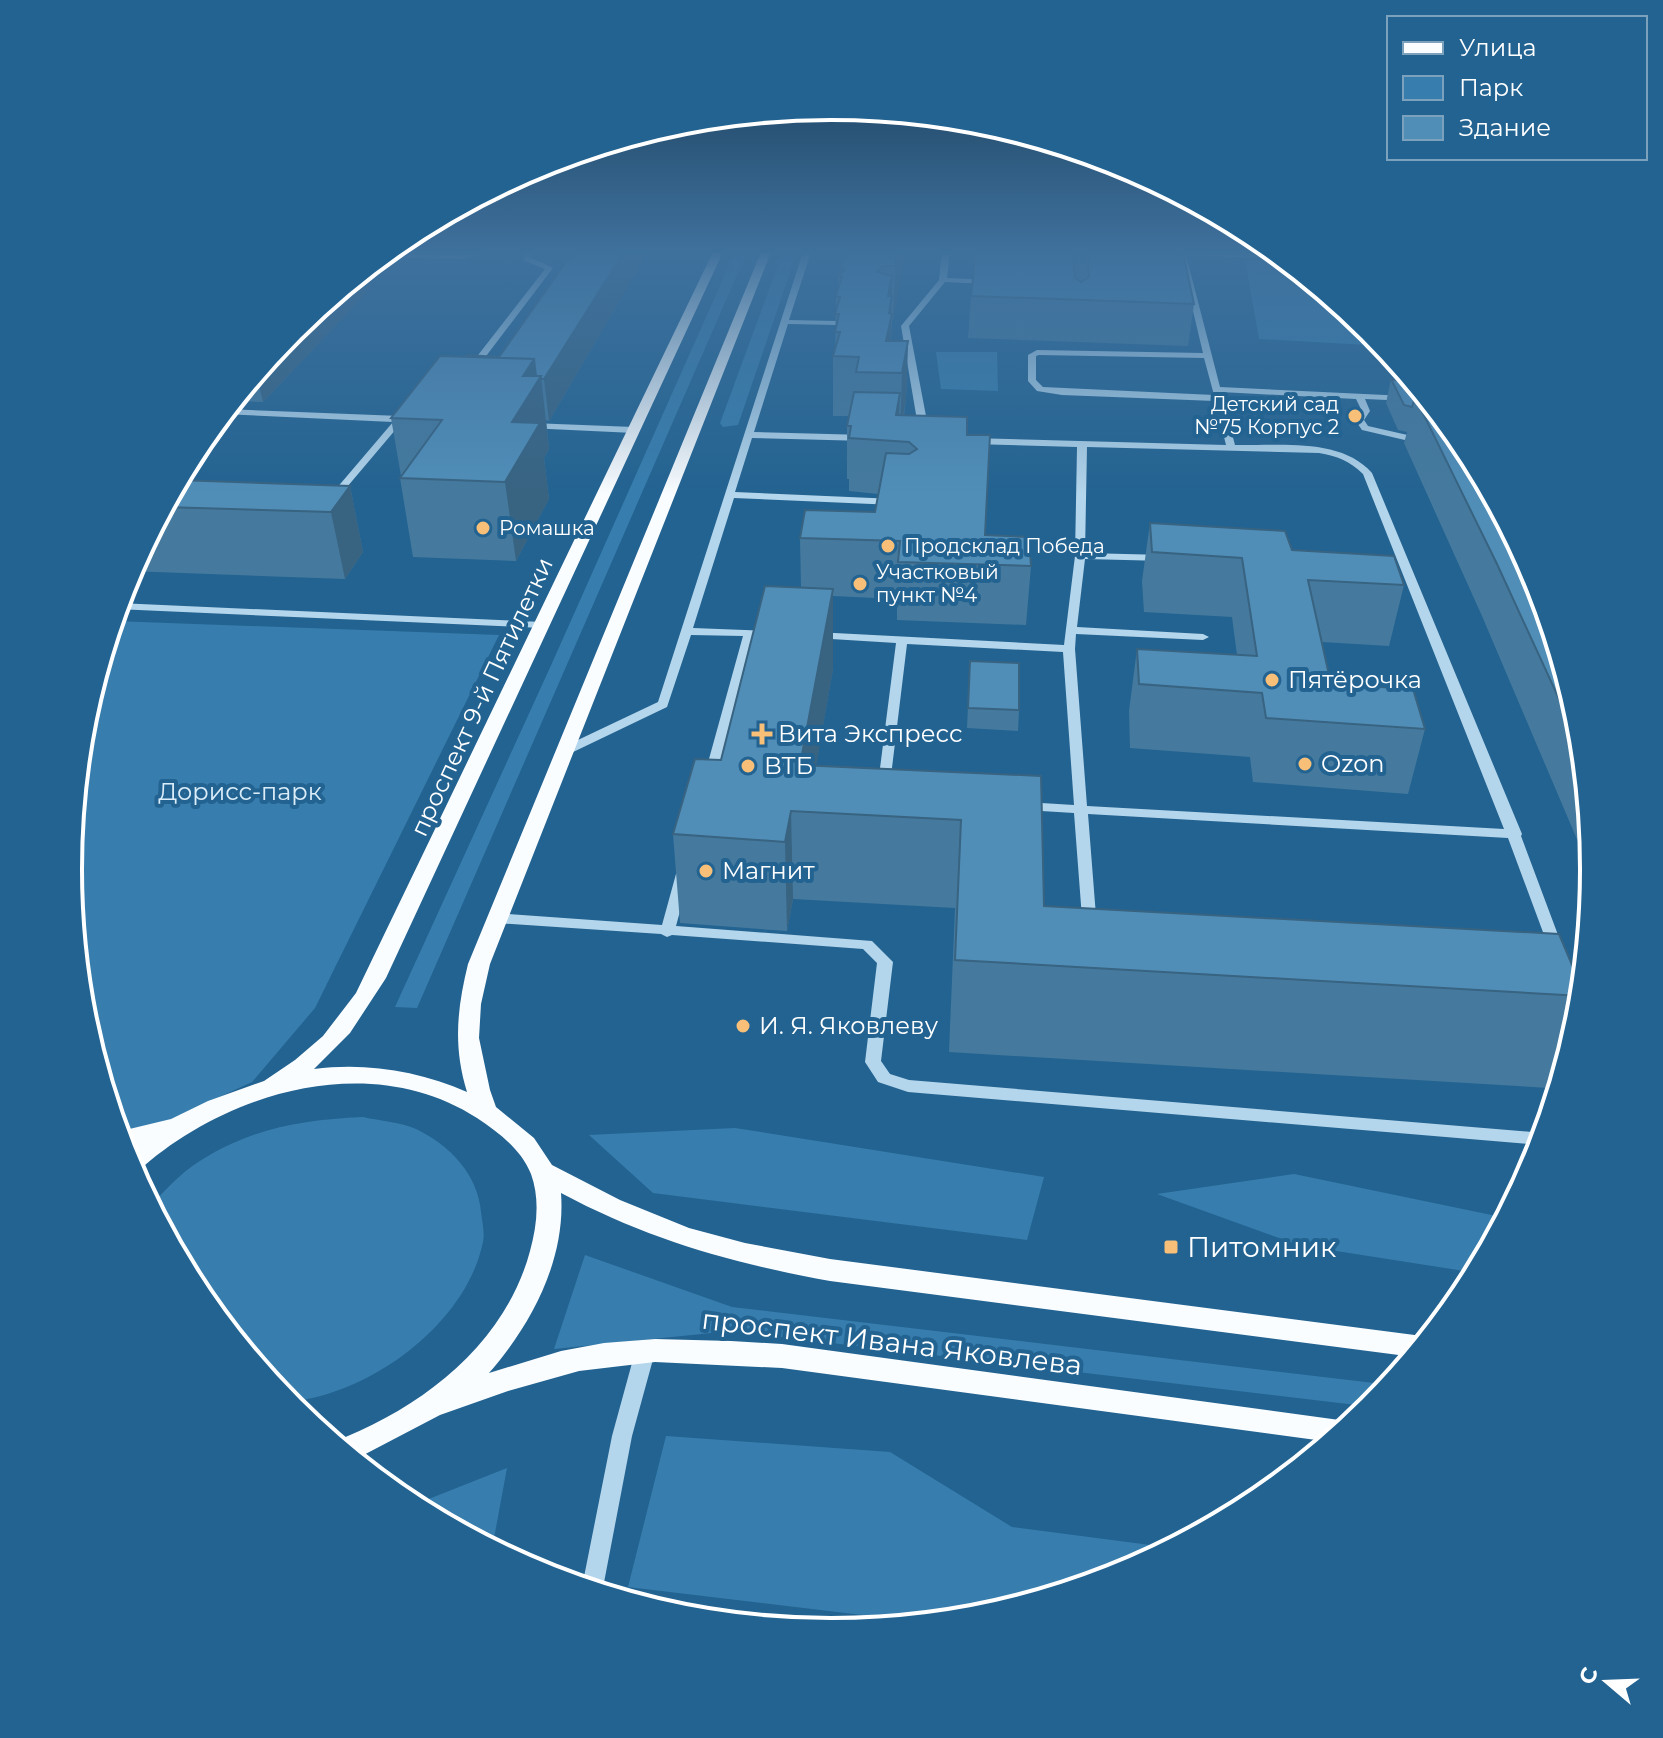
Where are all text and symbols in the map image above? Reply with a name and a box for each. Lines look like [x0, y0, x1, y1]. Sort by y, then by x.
legend [1387, 16, 1647, 160]
text: Улица [1459, 33, 1537, 62]
text: Парк [1459, 73, 1523, 102]
text: Здание [1459, 113, 1551, 142]
place label: Детский сад №75 Корпус 2 [1194, 392, 1339, 439]
marker: Детский сад №75 Корпус 2 [1346, 407, 1364, 425]
place label: Ромашка [499, 516, 595, 540]
marker: Ромашка [474, 519, 492, 537]
place label: Продсклад Победа [904, 534, 1105, 558]
marker: Продсклад Победа [879, 537, 897, 555]
street label: проспект 9-й Пятилетки [404, 553, 559, 841]
place label: Участковый пункт №4 [876, 560, 999, 607]
marker: Участковый пункт №4 [851, 575, 869, 593]
place label: Пятёрочка [1288, 665, 1422, 694]
marker: Пятёрочка [1263, 671, 1281, 689]
place label: Вита Экспресс [778, 719, 962, 748]
marker: Вита Экспресс [753, 725, 771, 743]
place label: Ozon [1321, 749, 1384, 778]
place label: ВТБ [764, 751, 813, 780]
marker: Ozon [1296, 755, 1314, 773]
marker: ВТБ [739, 757, 757, 775]
park label: Дорисс-парк [158, 777, 322, 806]
place label: Магнит [722, 856, 815, 885]
marker: Магнит [697, 862, 715, 880]
place label: И. Я. Яковлеву [759, 1011, 939, 1040]
marker: И. Я. Яковлеву [734, 1017, 752, 1035]
place label: Питомник [1187, 1230, 1336, 1264]
marker: Питомник [1162, 1238, 1180, 1256]
street label: проспект Ивана Яковлева [700, 1302, 1084, 1382]
north arrow [1567, 1642, 1647, 1722]
text: С [1573, 1664, 1604, 1688]

